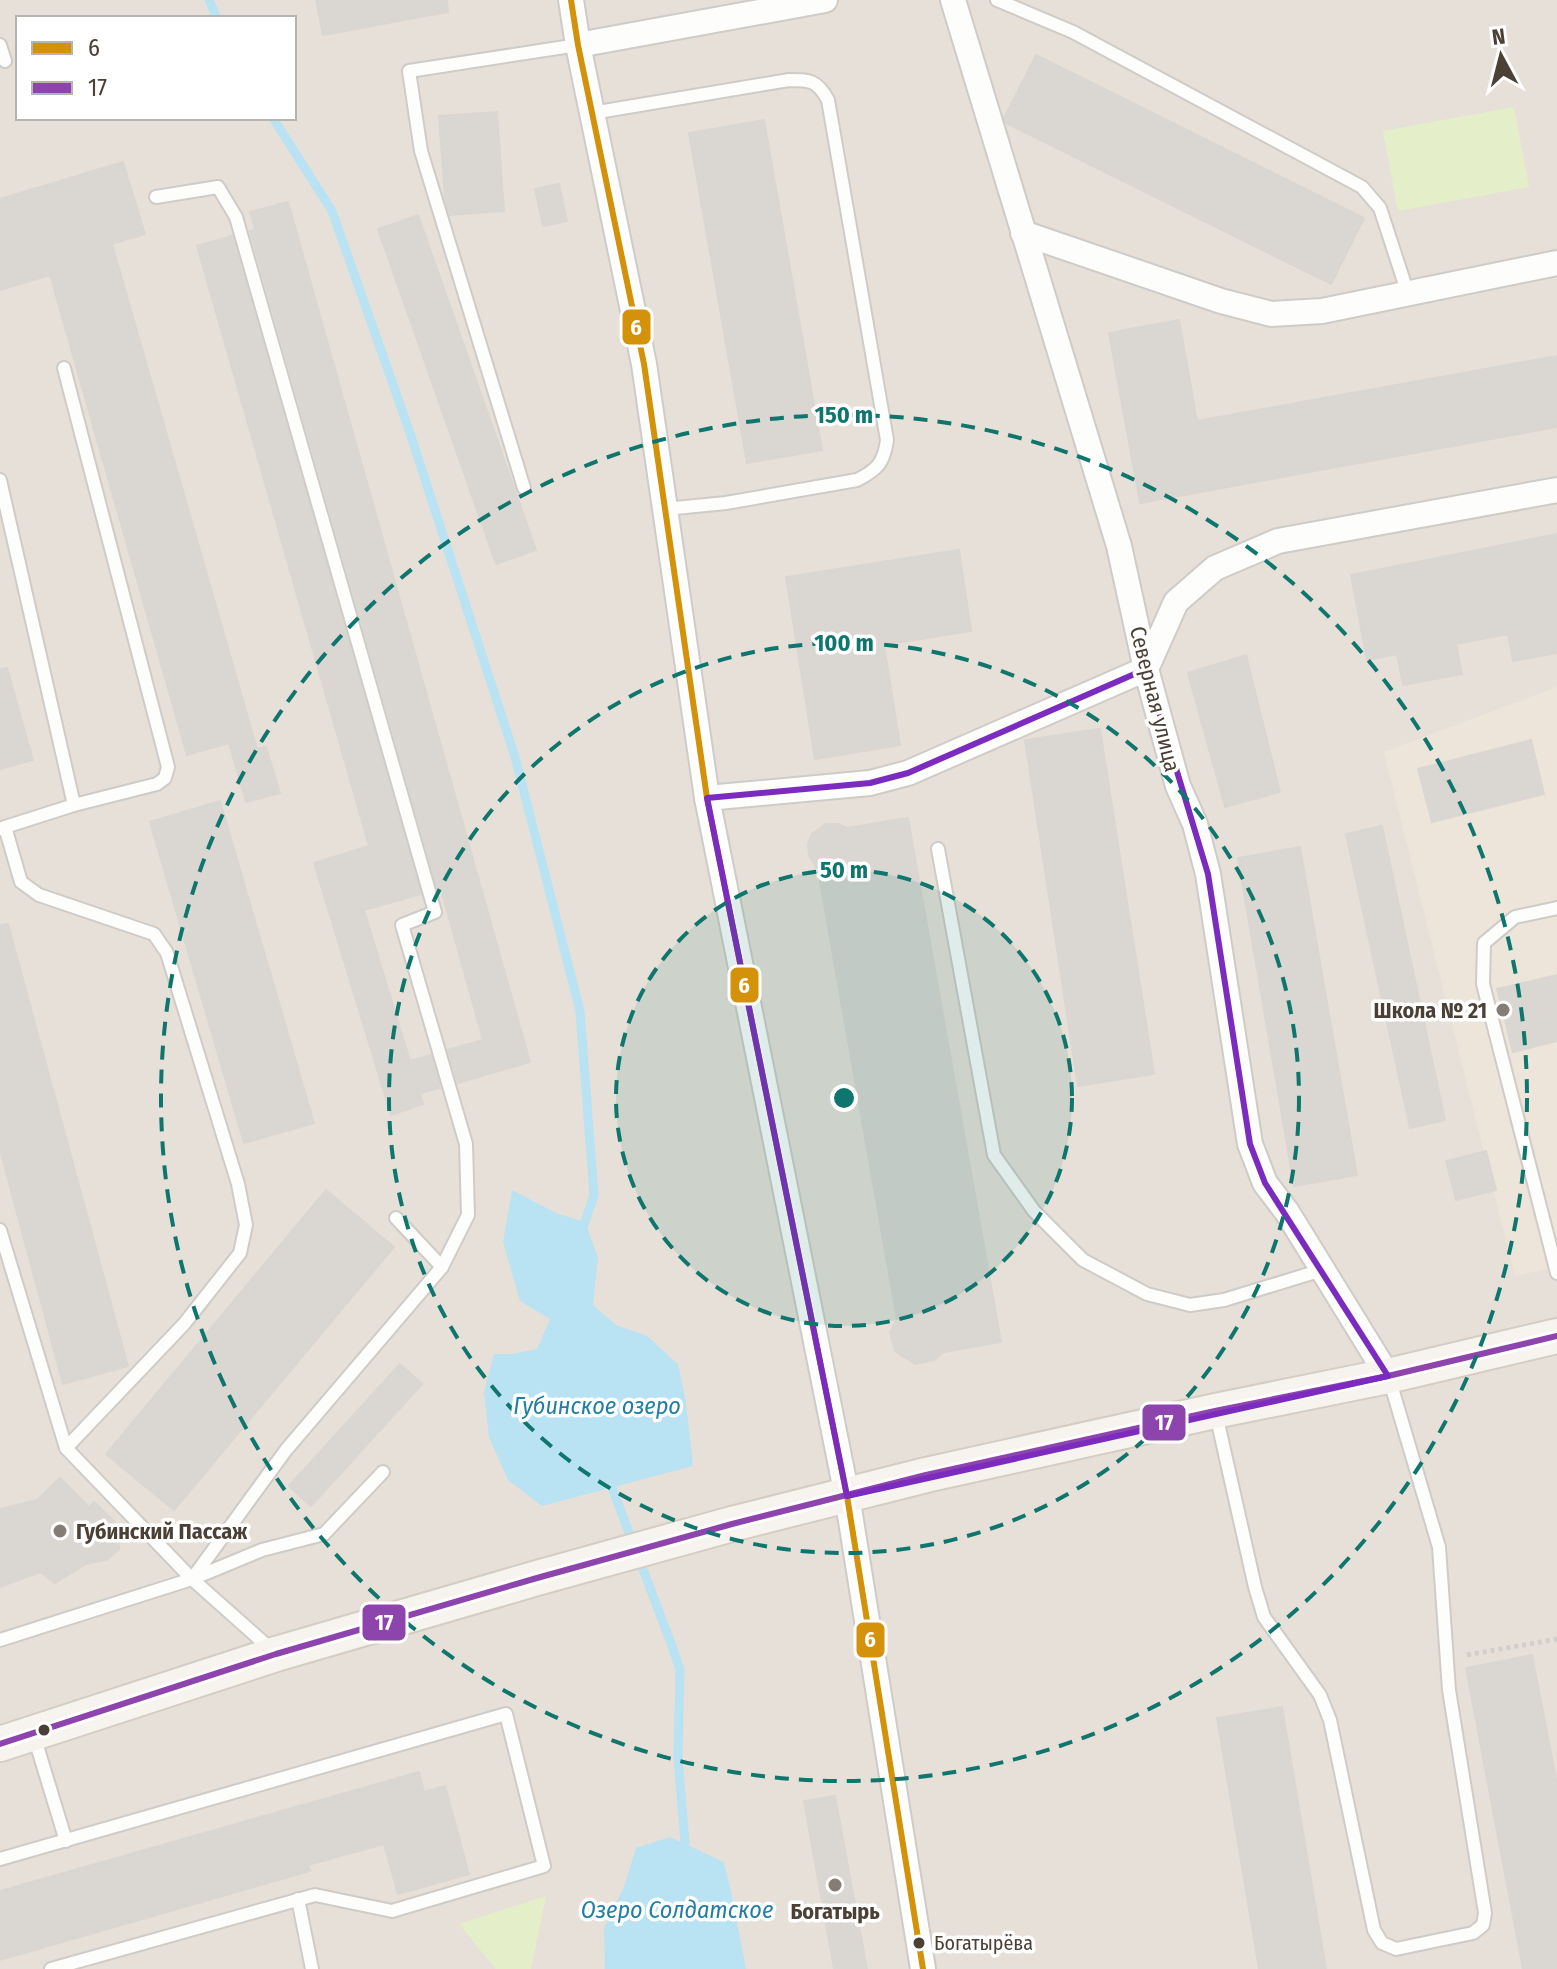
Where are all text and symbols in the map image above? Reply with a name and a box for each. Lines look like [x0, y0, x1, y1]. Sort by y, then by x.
legend [16, 16, 296, 120]
north arrow [1461, 16, 1541, 96]
text: N [1490, 22, 1507, 51]
text: 6 [88, 34, 100, 62]
text: 17 [88, 74, 107, 102]
line badge: 6 [621, 308, 652, 346]
text: 6 [630, 314, 642, 341]
text: 150 m [815, 401, 873, 429]
street label: Северная улица [1124, 624, 1186, 774]
text: 100 m [814, 629, 874, 657]
text: 50 m [820, 856, 868, 884]
line badge: 6 [729, 966, 760, 1004]
text: 6 [738, 972, 750, 999]
place label: Школа № 21 [1374, 997, 1487, 1024]
marker: Школа № 21 [1494, 1001, 1512, 1019]
centre of rings [830, 1084, 858, 1112]
water label: Губинское озеро [513, 1392, 681, 1420]
line badge: 17 [1141, 1403, 1187, 1442]
text: 17 [1155, 1409, 1174, 1436]
place label: Губинский Пассаж [76, 1518, 248, 1545]
marker: Губинский Пассаж [51, 1522, 69, 1540]
line badge: 17 [361, 1603, 407, 1642]
text: 17 [375, 1609, 394, 1636]
line badge: 6 [855, 1621, 886, 1659]
text: 6 [864, 1626, 876, 1653]
unlabelled marker [36, 1722, 52, 1738]
marker: Богатырь [826, 1876, 844, 1894]
water label: Озеро Солдатское [581, 1896, 773, 1924]
place label: Богатырь [790, 1898, 880, 1925]
place label: Богатырёва [934, 1931, 1033, 1955]
marker: Богатырёва [911, 1935, 927, 1951]

